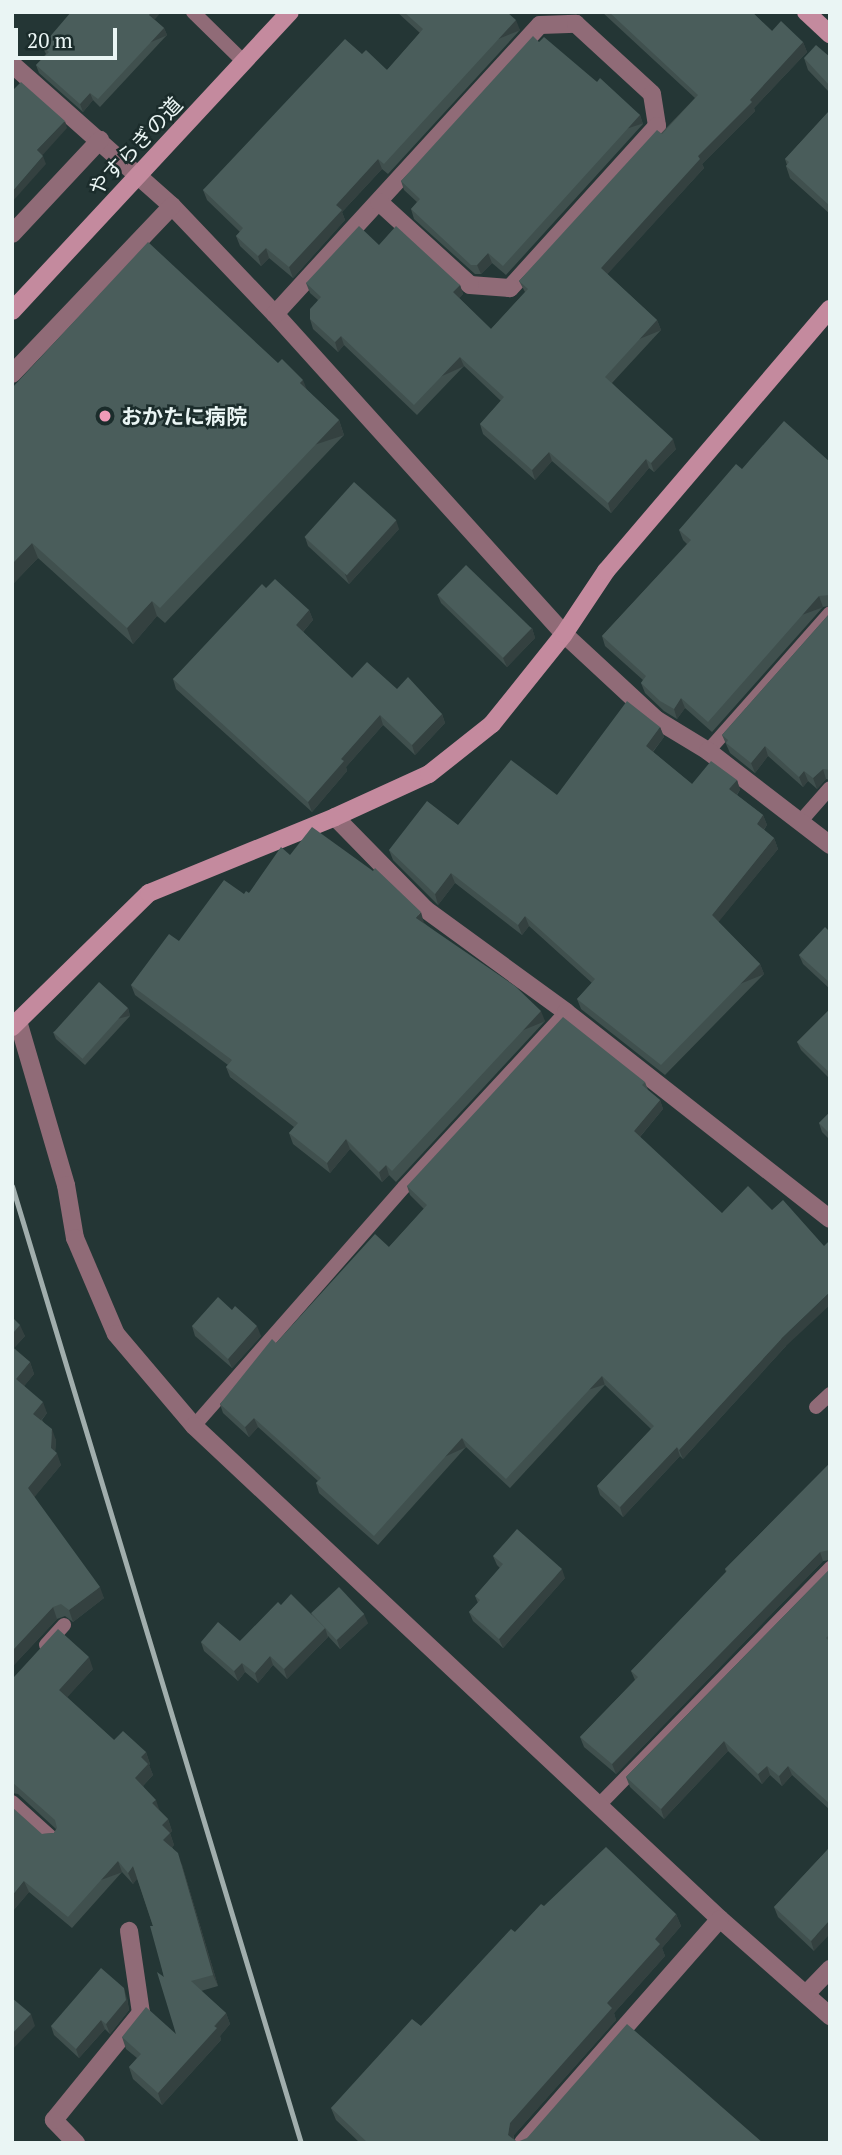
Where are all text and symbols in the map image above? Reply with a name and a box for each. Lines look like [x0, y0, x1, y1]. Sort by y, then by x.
scale bar [18, 14, 121, 58]
text: 20 m [27, 26, 73, 54]
street label: やすらぎの道 [83, 91, 187, 201]
place label: おかたに病院 [121, 403, 247, 429]
marker: おかたに病院 [95, 406, 115, 426]

